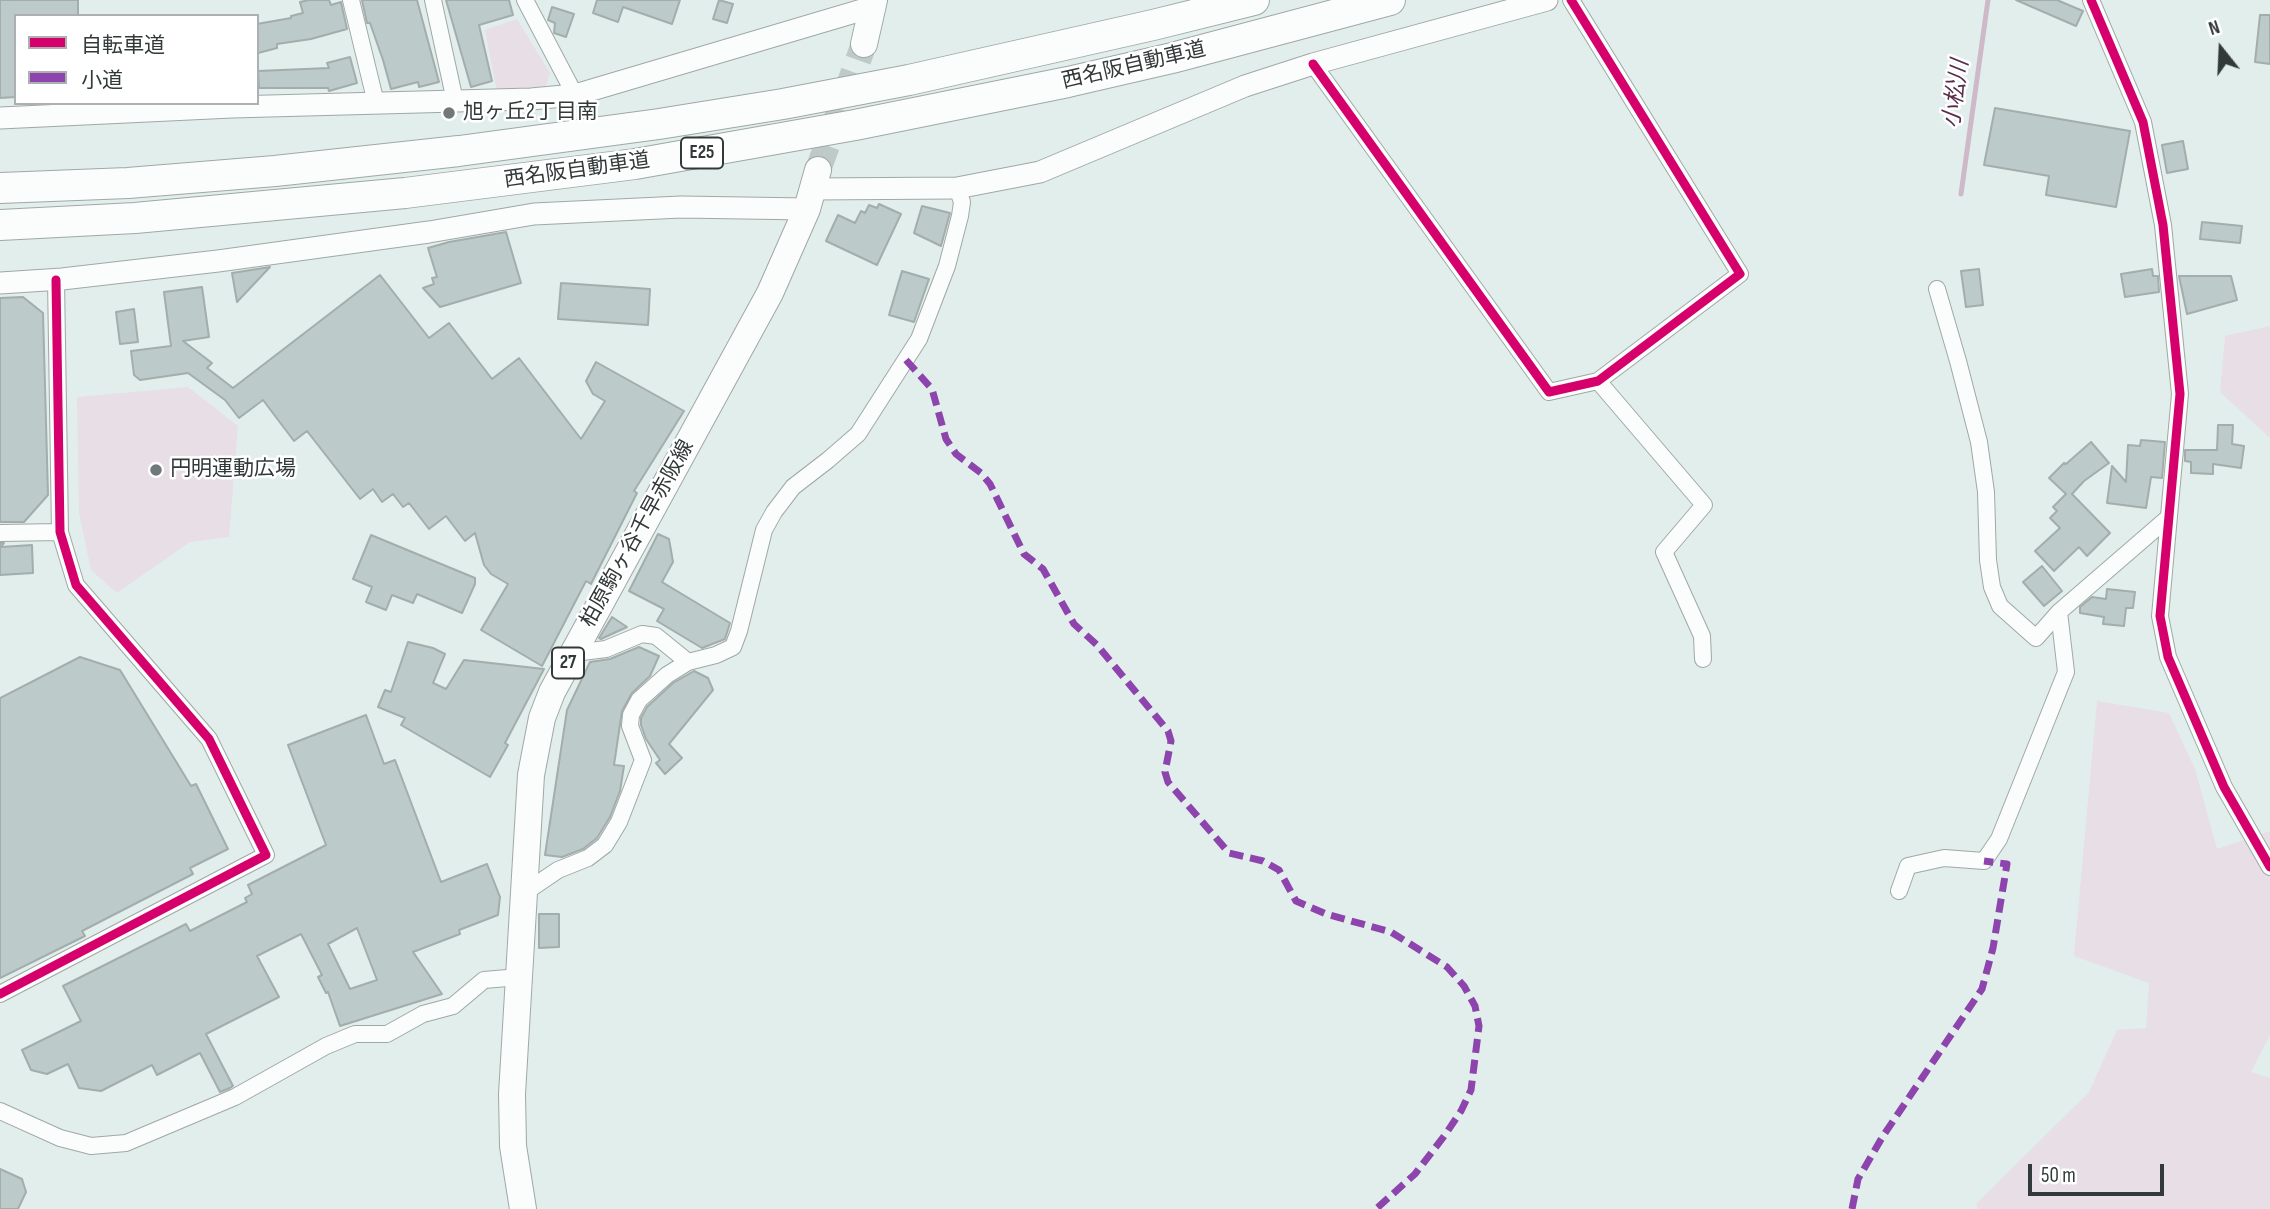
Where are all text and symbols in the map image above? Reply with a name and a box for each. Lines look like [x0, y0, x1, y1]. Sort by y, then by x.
legend [14, 14, 259, 105]
north arrow [2186, 14, 2256, 84]
text: N [2206, 16, 2223, 41]
text: 自転車道 [81, 33, 165, 58]
street label: 西名阪自動車道 [1060, 37, 1208, 95]
water label: 小松川 [1939, 58, 1975, 130]
text: 小道 [81, 68, 123, 93]
place label: 旭ヶ丘2丁目南 [463, 100, 598, 126]
marker: 旭ヶ丘2丁目南 [441, 105, 457, 121]
road number: E25 [681, 138, 723, 168]
street label: 西名阪自動車道 [502, 148, 652, 194]
street label: 柏原駒ヶ谷千早赤阪線 [576, 436, 700, 632]
place label: 円明運動広場 [170, 457, 296, 483]
marker: 円明運動広場 [148, 462, 164, 478]
road number: 27 [552, 648, 584, 678]
scale bar [2032, 1150, 2168, 1194]
text: 50 m [2041, 1163, 2076, 1188]

